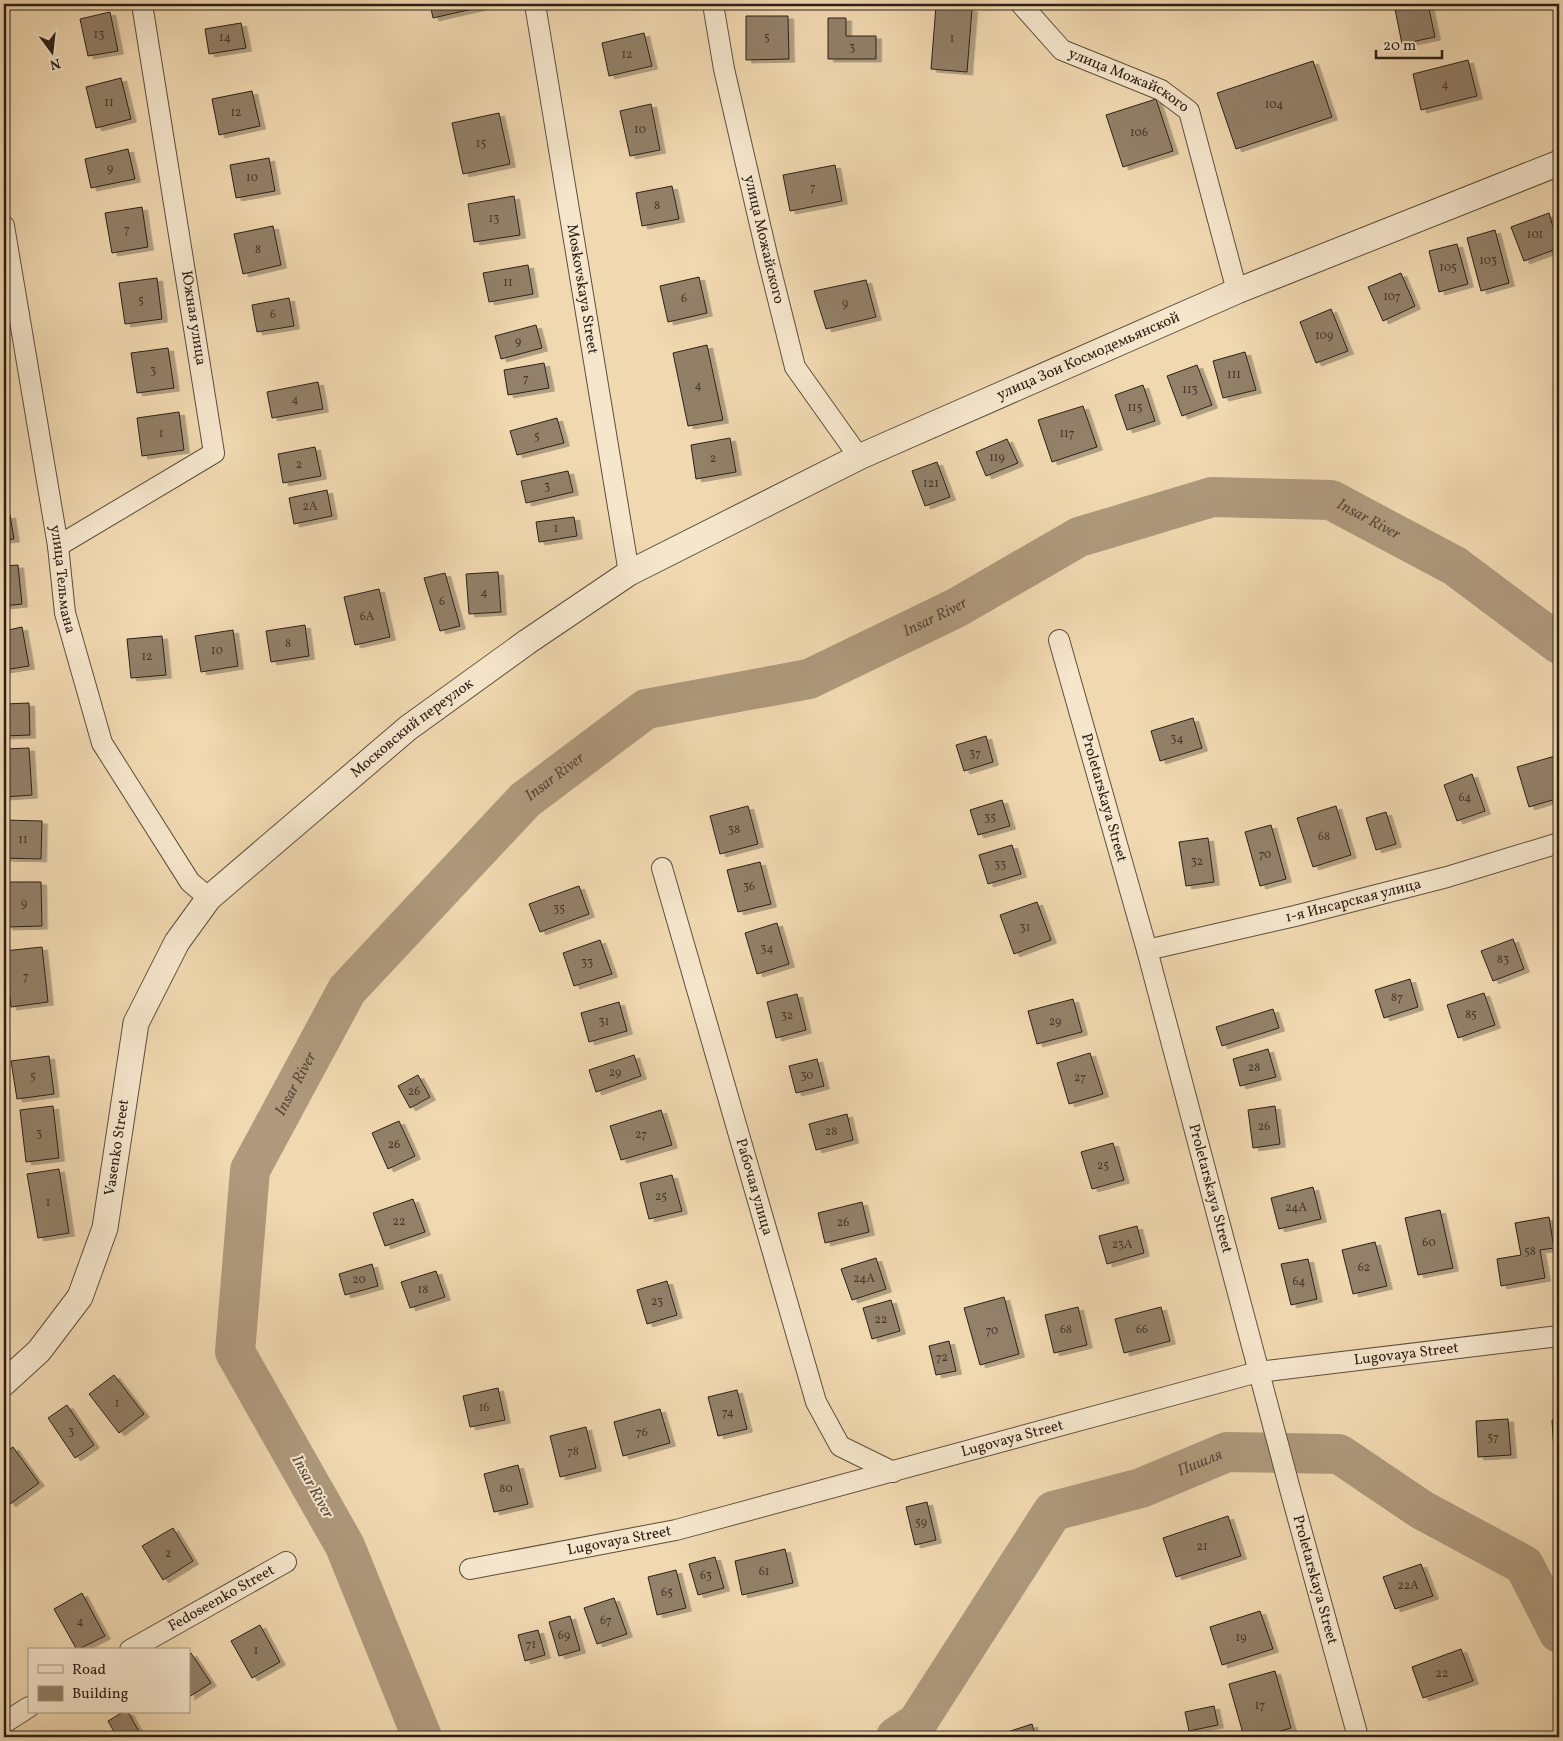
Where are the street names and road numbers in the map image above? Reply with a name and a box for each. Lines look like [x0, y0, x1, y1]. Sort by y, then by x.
street label: улица Можайского [1065, 43, 1193, 118]
street label: улица Можайского [738, 173, 789, 306]
street label: Moskovskaya Street [561, 223, 603, 356]
street label: Южная улица [175, 269, 211, 367]
street label: улица Зои Космодемьянской [993, 307, 1183, 406]
street label: улица Тельмана [44, 523, 81, 636]
street label: Московский переулок [346, 673, 478, 783]
street label: Proletarskaya Street [1076, 731, 1132, 865]
street label: 1-я Инсарская улица [1283, 874, 1424, 928]
street label: Vasenko Street [100, 1098, 135, 1197]
street label: Proletarskaya Street [1183, 1121, 1237, 1256]
street label: Рабочая улица [730, 1136, 778, 1238]
street label: Lugovaya Street [1353, 1338, 1460, 1371]
street label: Lugovaya Street [959, 1415, 1066, 1463]
street label: Proletarskaya Street [1287, 1513, 1343, 1647]
street label: Lugovaya Street [566, 1521, 673, 1561]
street label: Fedoseenko Street [164, 1560, 279, 1637]

